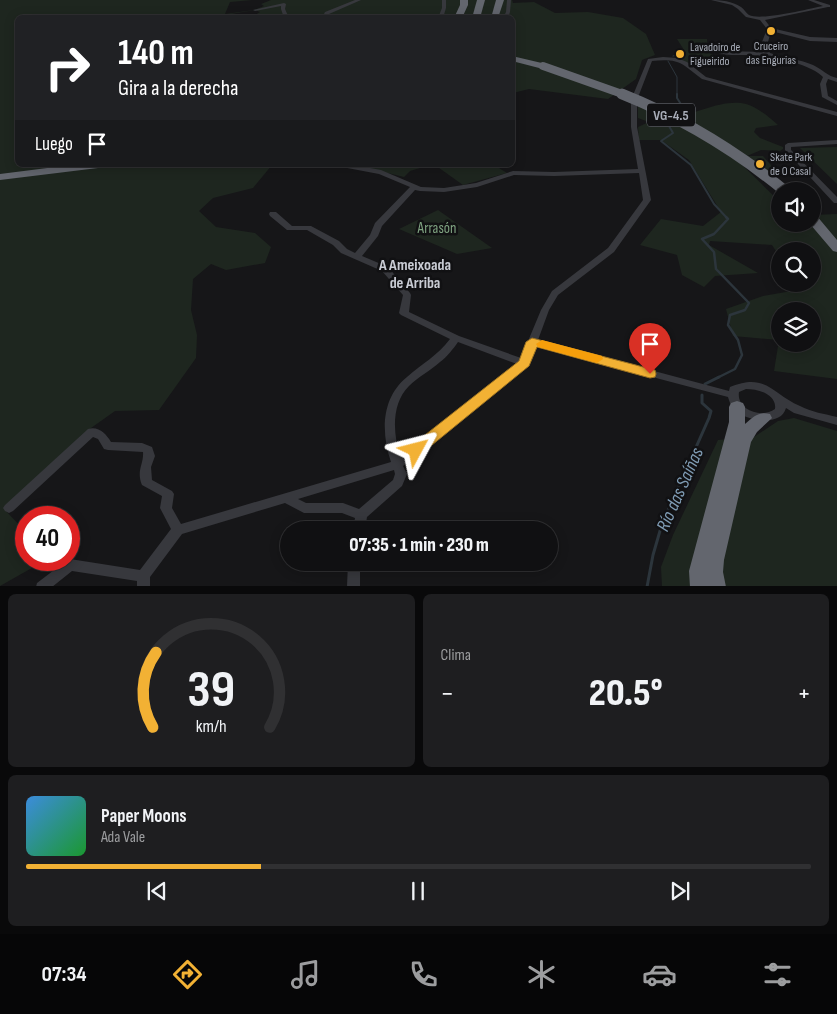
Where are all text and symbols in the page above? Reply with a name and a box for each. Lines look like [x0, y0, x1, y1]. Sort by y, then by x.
marker: Cruceiro das Engurias [765, 25, 777, 37]
text: 140 m [118, 32, 194, 75]
icon: right [35, 35, 100, 100]
place label: Cruceiro das Engurias [746, 39, 796, 68]
place label: Lavadoiro de Figueirido [690, 40, 740, 69]
marker: Lavadoiro de Figueirido [674, 48, 686, 60]
text: Gira a la derecha [118, 75, 239, 102]
road number: VG-4.5 [647, 104, 695, 126]
icon: arrive [83, 130, 111, 158]
text: Luego [35, 133, 73, 156]
place label: Skate Park de O Casal [770, 150, 813, 179]
marker: Skate Park de O Casal [754, 158, 766, 170]
map controls [771, 182, 821, 352]
button: sound [771, 182, 821, 232]
park label: Arrasón [417, 219, 456, 238]
button: search [771, 242, 821, 292]
district label: A Ameixoada de Arriba [378, 256, 451, 293]
button: layers [771, 302, 821, 352]
pin [629, 323, 671, 374]
icon: arrive [636, 330, 664, 358]
position arrow [389, 423, 441, 475]
water label: Río das Saíñas [652, 444, 709, 535]
speed limit sign: 40 [15, 506, 80, 571]
text: 07:35 · 1 min · 230 m [349, 534, 489, 557]
text: Clima [441, 646, 471, 665]
text: 39 [187, 659, 235, 722]
text: 20.5° [589, 671, 663, 716]
text: − [441, 677, 454, 710]
text: + [797, 677, 811, 710]
text: km/h [196, 716, 227, 737]
text: Paper Moons [101, 805, 187, 828]
text: Ada Vale [101, 828, 145, 847]
icon: previous [143, 877, 171, 905]
icon: pause [404, 877, 432, 905]
icon: next [666, 877, 694, 905]
icon: directions [170, 957, 205, 992]
icon: music [288, 957, 323, 992]
icon: phone [406, 957, 441, 992]
icon: climate [524, 957, 559, 992]
icon: car [642, 957, 677, 992]
icon: filters [760, 957, 795, 992]
text: 07:34 [42, 961, 87, 988]

